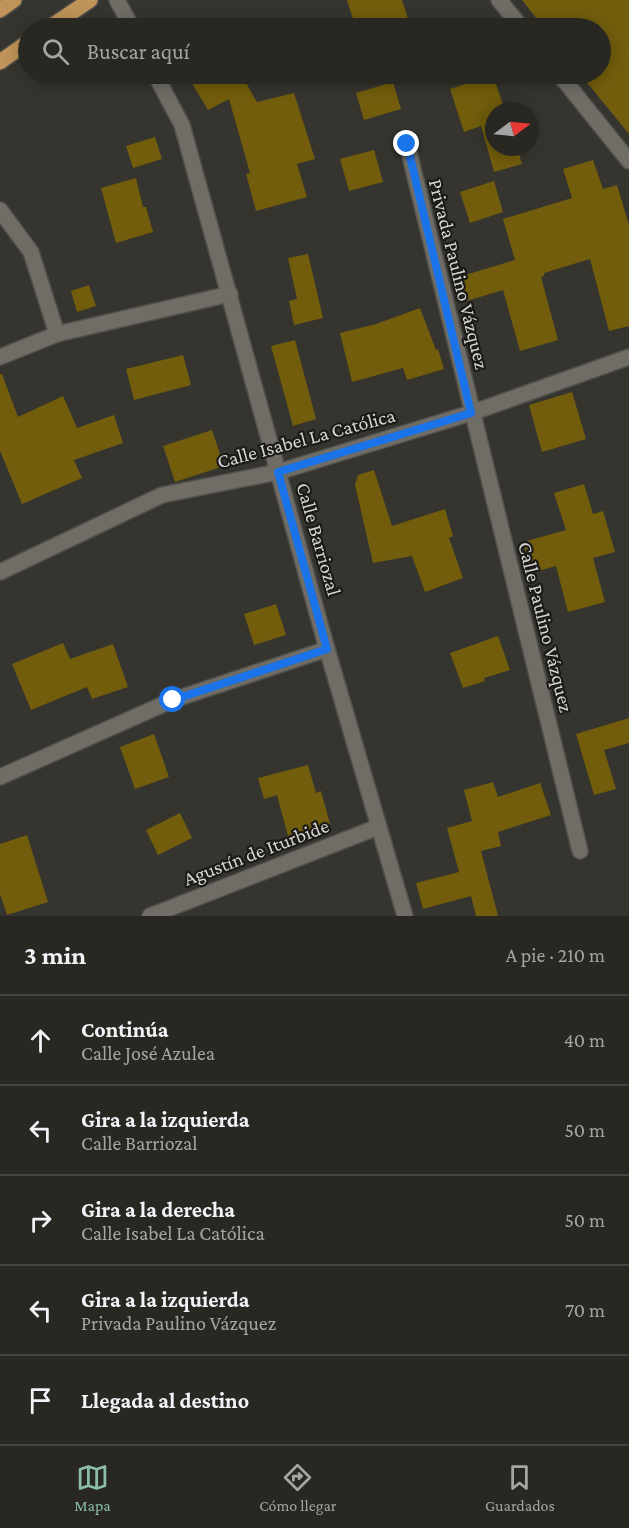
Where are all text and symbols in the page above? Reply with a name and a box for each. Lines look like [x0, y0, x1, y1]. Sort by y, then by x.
search box [18, 18, 611, 84]
icon: search [39, 35, 72, 68]
text: Buscar aquí [87, 39, 189, 64]
north arrow [485, 102, 539, 156]
route end [393, 130, 419, 156]
street label: Privada Paulino Vázquez [424, 177, 493, 372]
street label: Calle Isabel La Católica [214, 404, 398, 472]
street label: Calle Barriozal [292, 480, 346, 598]
street label: Calle Paulino Vázquez [513, 539, 578, 715]
route start [159, 686, 185, 712]
street label: Agustín de Iturbide [180, 814, 332, 891]
text: 3 min [24, 941, 86, 970]
text: A pie · 210 m [506, 944, 605, 966]
text: Continúa [81, 1017, 168, 1042]
icon: ahead [24, 1024, 57, 1057]
text: 40 m [564, 1029, 605, 1051]
text: Calle José Azulea [81, 1042, 215, 1064]
text: Gira a la izquierda [81, 1107, 250, 1132]
icon: left [24, 1114, 57, 1147]
text: 50 m [564, 1119, 605, 1141]
text: Calle Barriozal [81, 1132, 198, 1154]
text: Gira a la derecha [81, 1197, 235, 1222]
icon: right [24, 1204, 57, 1237]
text: 50 m [564, 1209, 605, 1231]
text: Calle Isabel La Católica [81, 1222, 265, 1244]
text: Gira a la izquierda [81, 1287, 250, 1312]
icon: left [24, 1294, 57, 1327]
text: 70 m [565, 1299, 605, 1321]
text: Privada Paulino Vázquez [81, 1312, 276, 1334]
icon: arrive [24, 1384, 57, 1417]
text: Llegada al destino [81, 1388, 249, 1413]
tab: Mapa [74, 1461, 111, 1514]
tab: Cómo llegar [259, 1461, 336, 1514]
tab: Guardados [485, 1461, 555, 1514]

